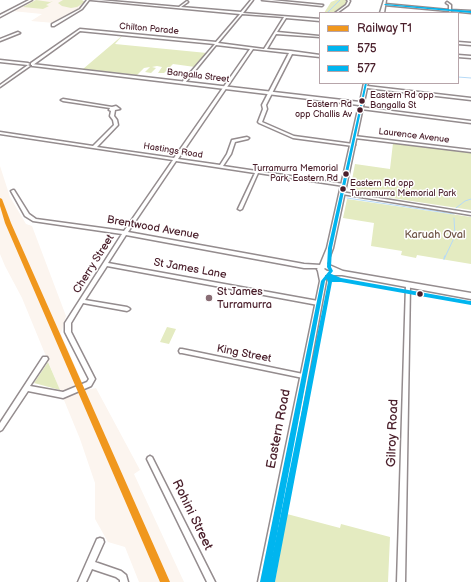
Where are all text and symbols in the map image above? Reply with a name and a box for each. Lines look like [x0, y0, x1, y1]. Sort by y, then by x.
legend [319, 12, 459, 84]
street label: Chilton Parade [119, 21, 179, 37]
text: Railway T1 [357, 21, 412, 36]
text: 575 [357, 41, 377, 56]
text: 577 [357, 61, 376, 76]
street label: Bangalla Street [166, 67, 230, 85]
place label: Eastern Rd opp Bangalla St [370, 91, 434, 112]
marker: Eastern Rd opp Bangalla St [357, 96, 367, 106]
place label: Eastern Rd opp Challis Av [295, 100, 352, 121]
marker: Eastern Rd opp Challis Av [355, 105, 365, 115]
street label: Laurence Avenue [378, 126, 450, 146]
street label: Hastings Road [143, 141, 203, 161]
place label: Turramurra Memorial Park, Eastern Rd [252, 164, 338, 185]
marker: Turramurra Memorial Park, Eastern Rd [341, 169, 351, 179]
place label: Eastern Rd opp Turramurra Memorial Park [350, 179, 456, 200]
marker: Eastern Rd opp Turramurra Memorial Park [338, 184, 348, 194]
street label: Brentwood Avenue [106, 213, 200, 243]
park label: Karuah Oval [405, 228, 465, 242]
street label: Cherry Street [71, 232, 117, 296]
street label: St James Lane [153, 256, 227, 282]
place label: St James Turramurra [217, 285, 272, 311]
unlabelled marker [415, 289, 425, 299]
marker: St James Turramurra [204, 293, 214, 303]
street label: King Street [216, 342, 272, 366]
street label: Eastern Road [264, 388, 294, 470]
street label: Gilroy Road [384, 399, 402, 467]
street label: Rohini Street [168, 477, 216, 553]

